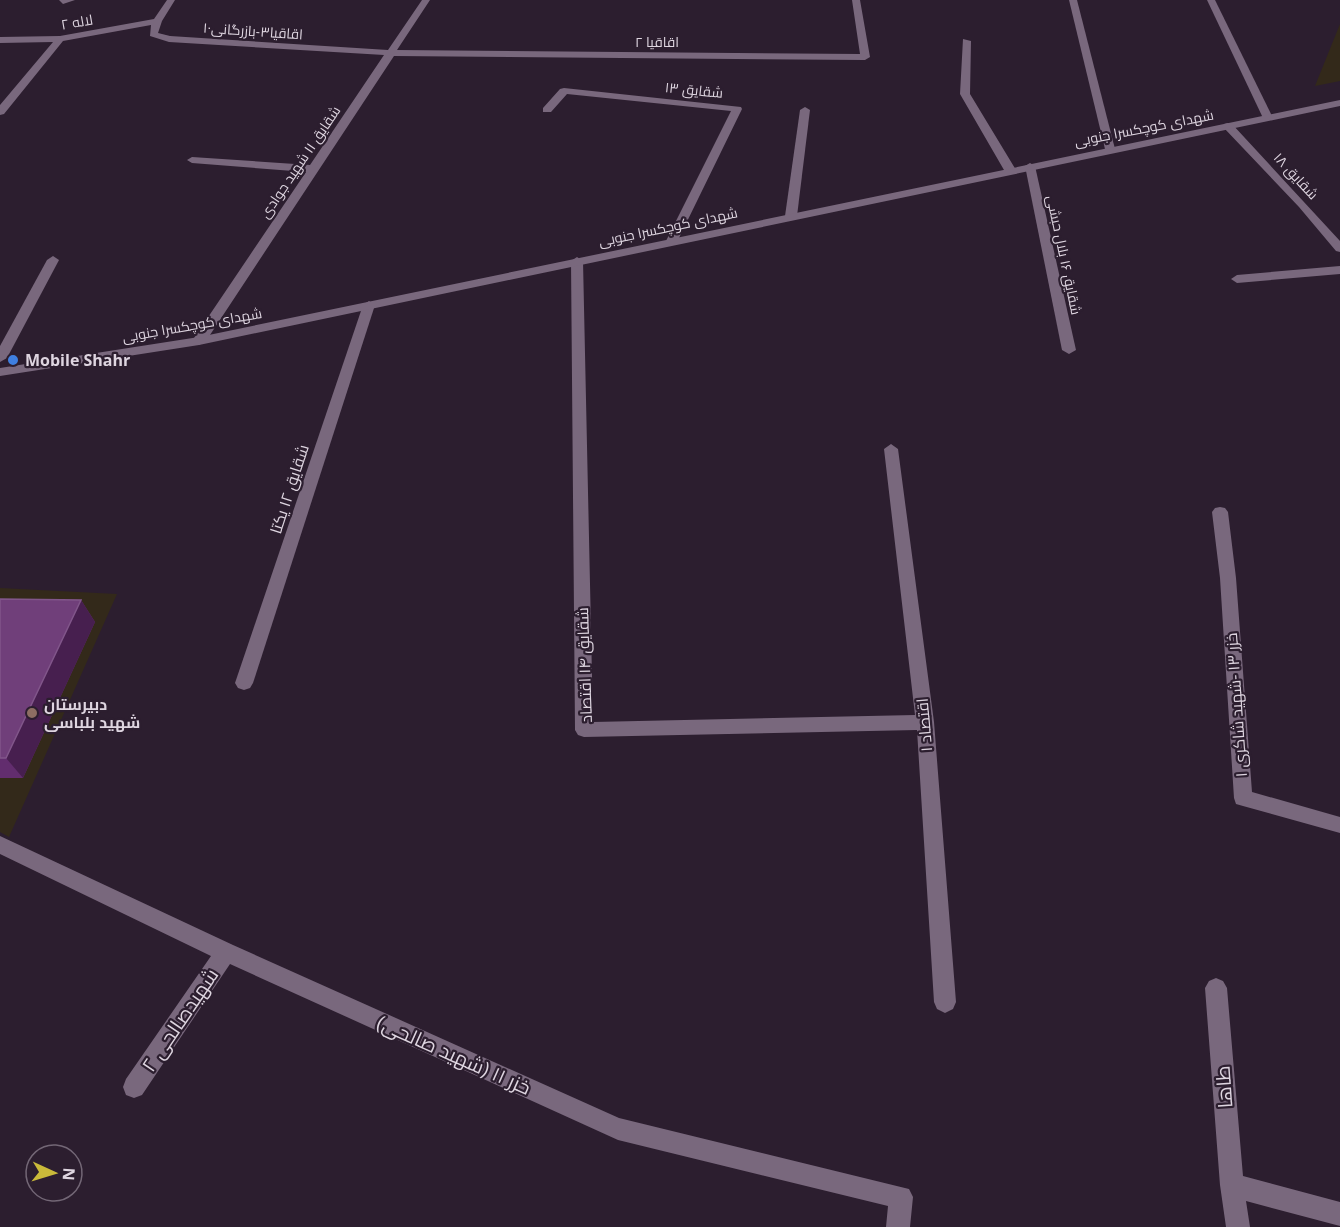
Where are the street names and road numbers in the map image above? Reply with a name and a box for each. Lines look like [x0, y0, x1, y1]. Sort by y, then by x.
street label: لاله ۲ [60, 9, 94, 34]
street label: اقاقیا۳-بازرگانی۱۰ [203, 18, 304, 43]
street label: اقاقیا ۲ [635, 32, 679, 51]
street label: شقایق ۱۳ [664, 77, 724, 102]
street label: شقایق ۱۱ شهید جوادی [255, 102, 344, 222]
street label: شهدای کوچکسرا جنوبی [1073, 105, 1215, 151]
street label: شقایق ۱۸ [1270, 148, 1323, 203]
street label: شقایق ۱۶ بلال حبشی [1043, 193, 1086, 316]
street label: شهدای کوچکسرا جنوبی [597, 203, 739, 251]
street label: شهدای کوچکسرا جنوبی [121, 303, 263, 347]
street label: شقایق ۱۲ یکتا [264, 442, 314, 536]
street label: شقایق ۱۴ اقتصاد [571, 607, 597, 723]
street label: خزر ۱۳ -شهید شاکری ۱ [1220, 632, 1252, 778]
street label: اقتصاد ۱ [911, 697, 937, 753]
street label: شهیدصالحی ۲ [135, 963, 224, 1077]
street label: خزر ۱۱ (شهید صالحی) [373, 1008, 536, 1101]
street label: طاها [1209, 1065, 1238, 1109]

